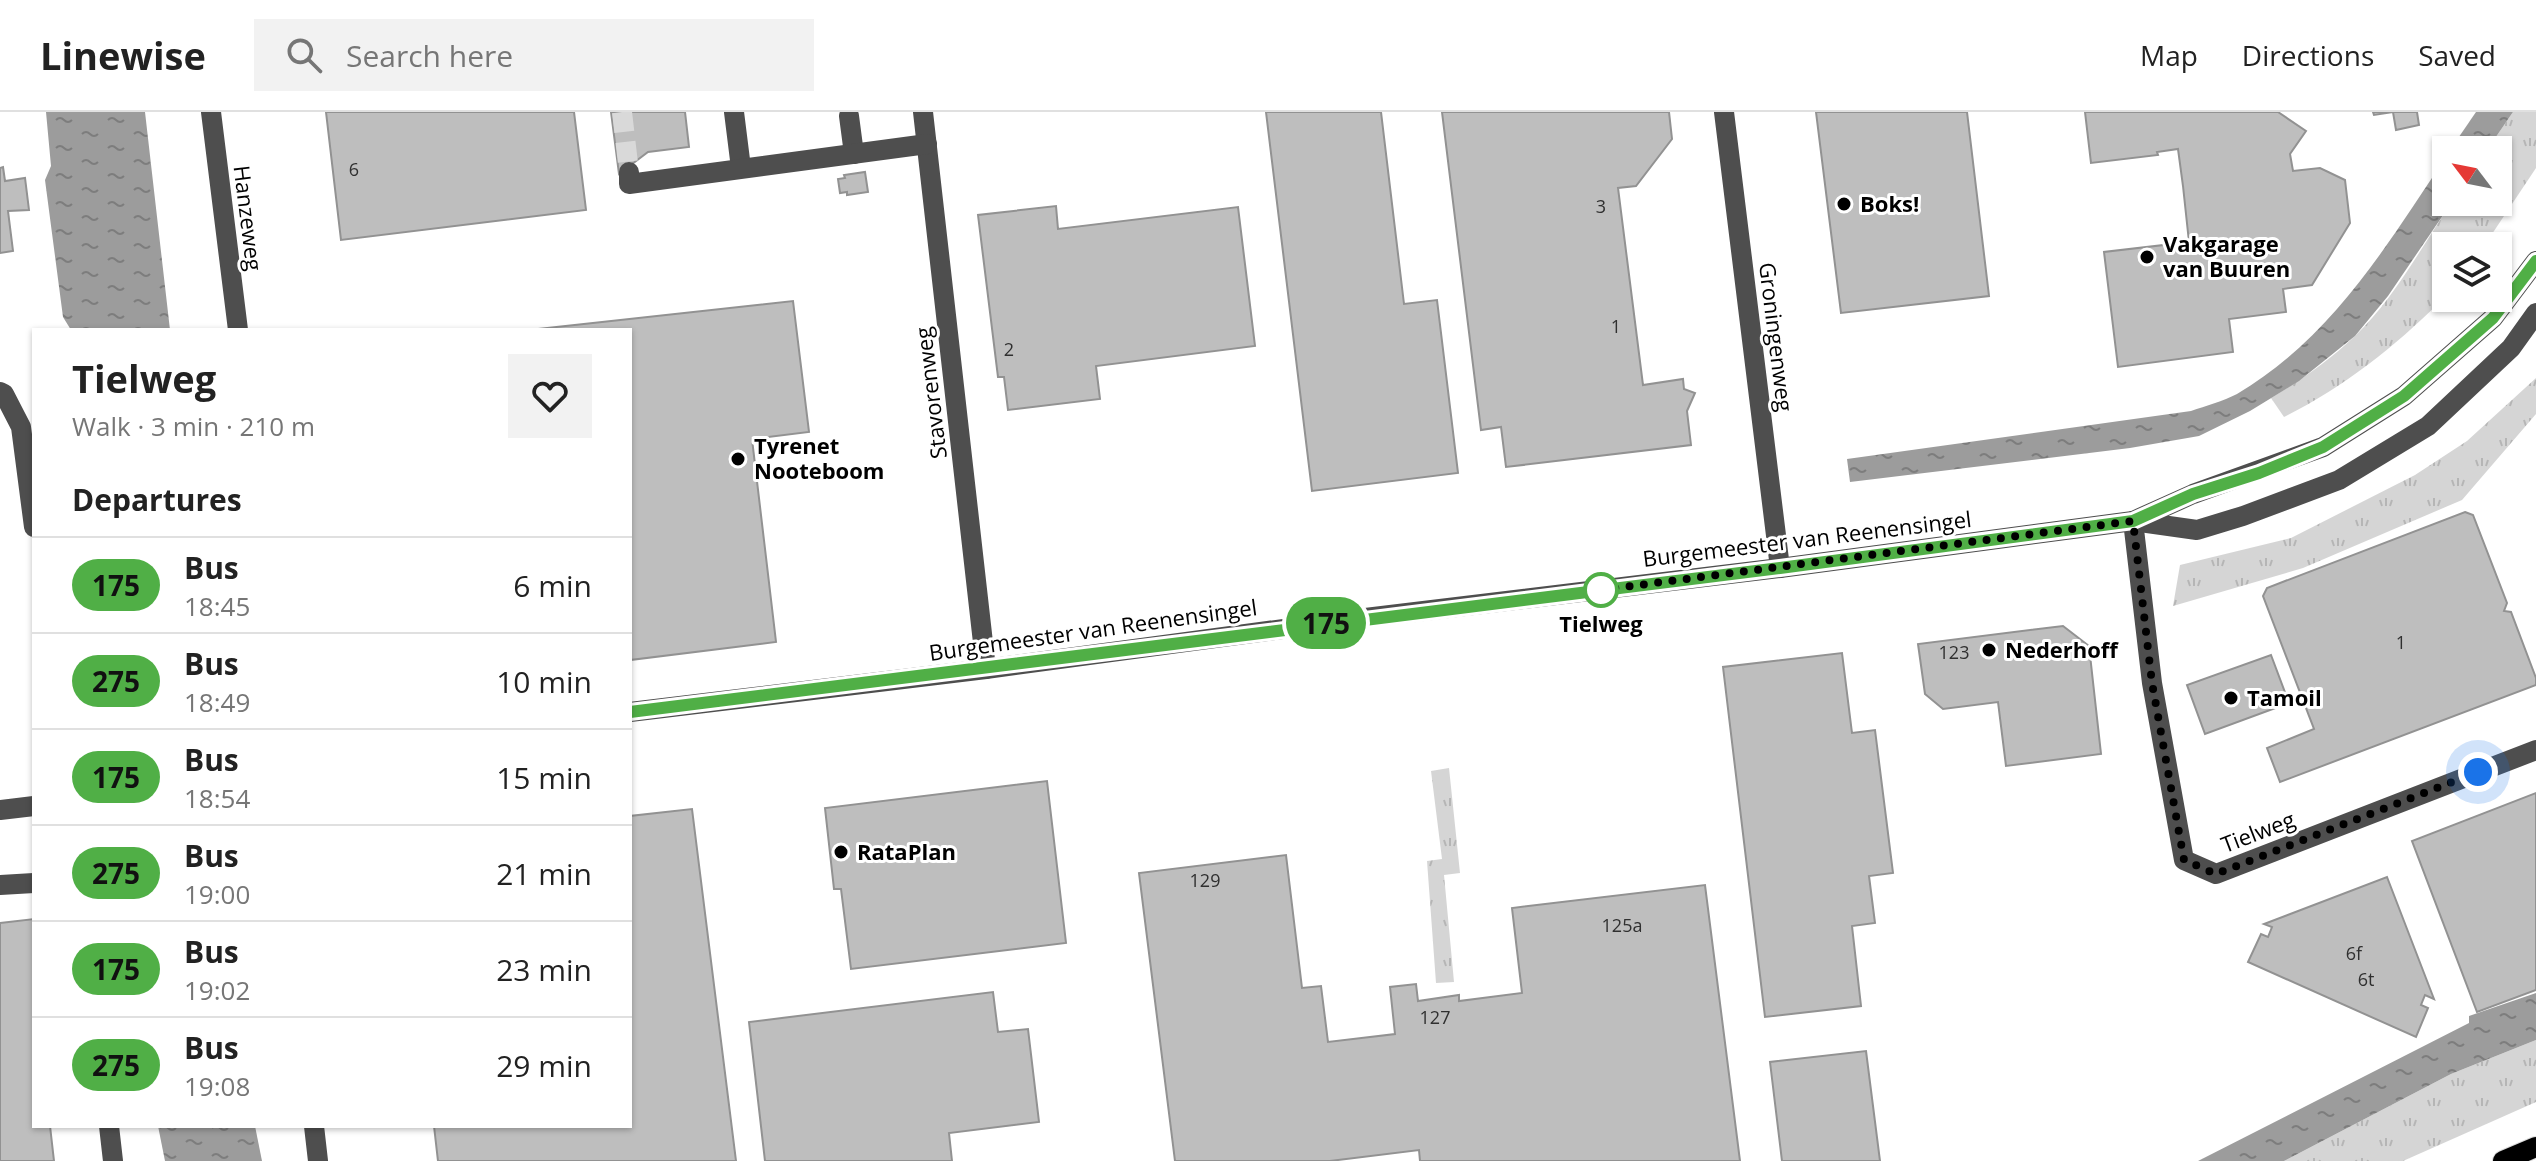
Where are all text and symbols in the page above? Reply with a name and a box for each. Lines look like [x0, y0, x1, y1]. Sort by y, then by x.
search box [254, 19, 814, 91]
text: Linewise [40, 29, 206, 81]
icon: search [282, 33, 326, 77]
text: Search here [346, 35, 513, 76]
text: Map [2140, 36, 2198, 74]
text: Directions [2242, 36, 2374, 74]
text: Saved [2418, 36, 2496, 74]
north arrow [2432, 136, 2512, 216]
map controls [2432, 136, 2512, 312]
house number: 6 [349, 157, 359, 181]
street label: Hanzeweg [228, 163, 270, 272]
place label: Boks! [1860, 188, 1919, 218]
house number: 3 [1596, 194, 1606, 218]
marker: Boks! [1835, 195, 1853, 213]
place label: Vakgarage van Buuren [2163, 228, 2290, 283]
button: layers [2432, 232, 2512, 312]
marker: Vakgarage van Buuren [2138, 248, 2156, 266]
street label: Groningenweg [1753, 261, 1801, 413]
house number: 1 [1611, 314, 1621, 338]
street label: Stavorenweg [907, 325, 953, 461]
house number: 2 [1004, 337, 1014, 361]
text: Tielweg [72, 352, 216, 404]
button: heart [508, 354, 592, 438]
text: Walk · 3 min · 210 m [72, 408, 315, 444]
place label: Tyrenet Nooteboom [754, 430, 884, 485]
marker: Tyrenet Nooteboom [729, 450, 747, 468]
text: Departures [72, 479, 242, 520]
street label: Burgemeester van Reenensingel [1641, 503, 1973, 573]
text: Bus [184, 547, 239, 588]
text: 6 min [513, 565, 592, 606]
text: 175 [92, 566, 140, 604]
marker: Tielweg [1584, 573, 1618, 607]
text: 18:45 [184, 588, 250, 624]
street label: Burgemeester van Reenensingel [927, 591, 1259, 667]
line badge: 175 [1280, 597, 1372, 649]
text: 175 [1302, 604, 1350, 642]
place label: Tielweg [1559, 608, 1643, 638]
house number: 1 [2396, 630, 2406, 654]
place label: Nederhoff [2005, 634, 2120, 664]
house number: 123 [1939, 640, 1969, 664]
marker: Nederhoff [1980, 641, 1998, 659]
text: Bus [184, 643, 239, 684]
text: 10 min [496, 661, 592, 702]
text: 275 [92, 662, 140, 700]
place label: Tamoil [2247, 682, 2322, 712]
text: 18:49 [184, 684, 250, 720]
marker: Tamoil [2222, 689, 2240, 707]
text: Bus [184, 739, 239, 780]
your location [2458, 752, 2498, 792]
text: 15 min [496, 757, 592, 798]
text: 175 [92, 758, 140, 796]
text: 18:54 [184, 780, 250, 816]
street label: Tielweg [2216, 803, 2299, 859]
text: Bus [184, 835, 239, 876]
place label: RataPlan [857, 836, 956, 866]
marker: RataPlan [832, 843, 850, 861]
text: 21 min [496, 853, 592, 894]
text: 275 [92, 854, 140, 892]
house number: 129 [1190, 868, 1220, 892]
text: 19:00 [184, 876, 250, 912]
house number: 125a [1602, 913, 1642, 937]
text: Bus [184, 931, 239, 972]
house number: 6f [2346, 941, 2363, 965]
text: 23 min [496, 949, 592, 990]
text: 175 [92, 950, 140, 988]
house number: 6t [2358, 967, 2374, 991]
text: 19:02 [184, 972, 250, 1008]
house number: 127 [1420, 1005, 1450, 1029]
text: Bus [184, 1027, 239, 1068]
text: 29 min [496, 1045, 592, 1086]
text: 275 [92, 1046, 140, 1084]
text: 19:08 [184, 1068, 250, 1104]

